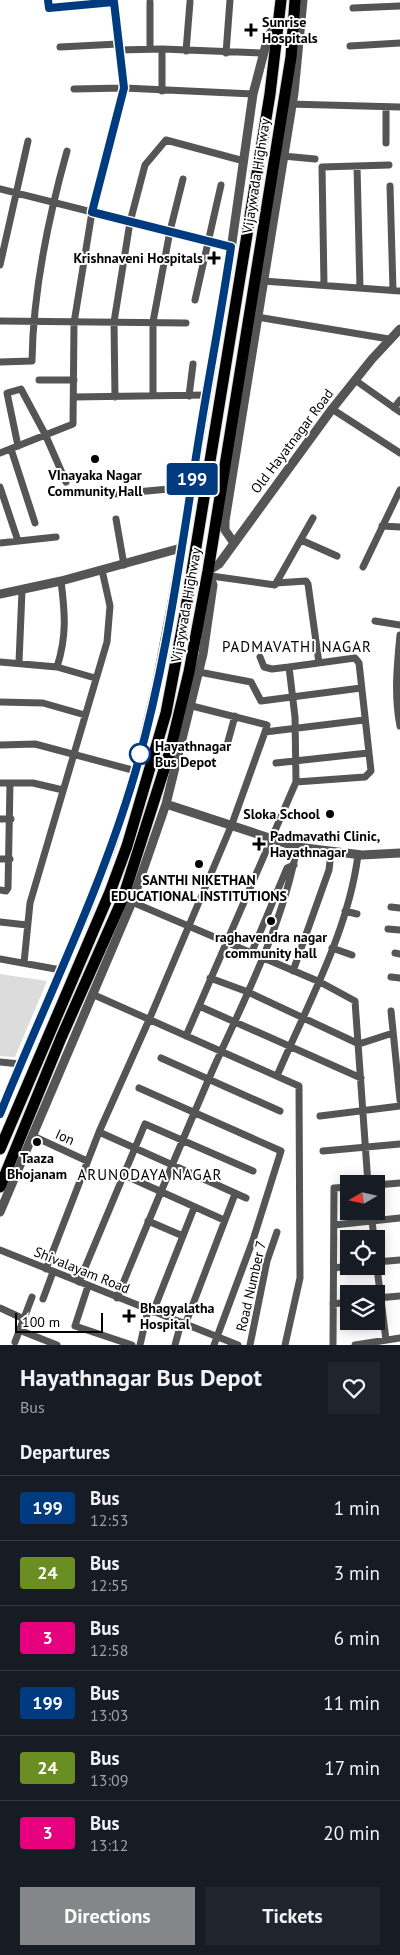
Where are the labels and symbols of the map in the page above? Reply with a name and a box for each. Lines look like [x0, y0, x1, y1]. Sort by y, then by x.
place label: Sunrise Hospitals [262, 13, 318, 47]
marker: Sunrise Hospitals [244, 23, 258, 37]
street label: Vijaywada Highway [238, 117, 274, 236]
place label: Krishnaveni Hospitals [73, 249, 203, 267]
marker: Krishnaveni Hospitals [207, 251, 221, 265]
street label: Old Hayatnagar Road [247, 385, 337, 497]
marker: VInayaka Nagar Community Hall [89, 453, 101, 465]
line badge: 199 [163, 463, 221, 495]
place label: VInayaka Nagar Community Hall [47, 466, 143, 500]
street label: Vijaywada Highway [167, 546, 205, 665]
district label: PADMAVATHI NAGAR [222, 637, 372, 656]
place label: Hayathnagar Bus Depot [155, 737, 231, 771]
marker: Hayathnagar Bus Depot [129, 743, 151, 765]
place label: Sloka School [243, 805, 321, 823]
marker: Sloka School [324, 808, 336, 820]
place label: Padmavathi Clinic, Hayathnagar [270, 827, 380, 861]
marker: Padmavathi Clinic, Hayathnagar [252, 837, 266, 851]
marker: SANTHI NIKETHAN EDUCATIONAL INSTITUTIONS [193, 858, 205, 870]
place label: SANTHI NIKETHAN EDUCATIONAL INSTITUTIONS [111, 871, 287, 905]
marker: raghavendra nagar community hall [265, 915, 277, 927]
place label: raghavendra nagar community hall [215, 928, 327, 962]
street label: Ion [53, 1125, 77, 1149]
marker: Taaza Bhojanam [31, 1136, 43, 1148]
place label: Taaza Bhojanam [7, 1149, 67, 1183]
district label: ARUNODAYA NAGAR [78, 1165, 222, 1184]
north arrow [340, 1175, 385, 1220]
street label: Road Number 7 [232, 1239, 270, 1333]
street label: Shivalayam Road [31, 1243, 133, 1297]
place label: Bhagyalatha Hospital [140, 1299, 215, 1333]
marker: Bhagyalatha Hospital [122, 1309, 136, 1323]
scale bar [15, 1310, 102, 1333]

